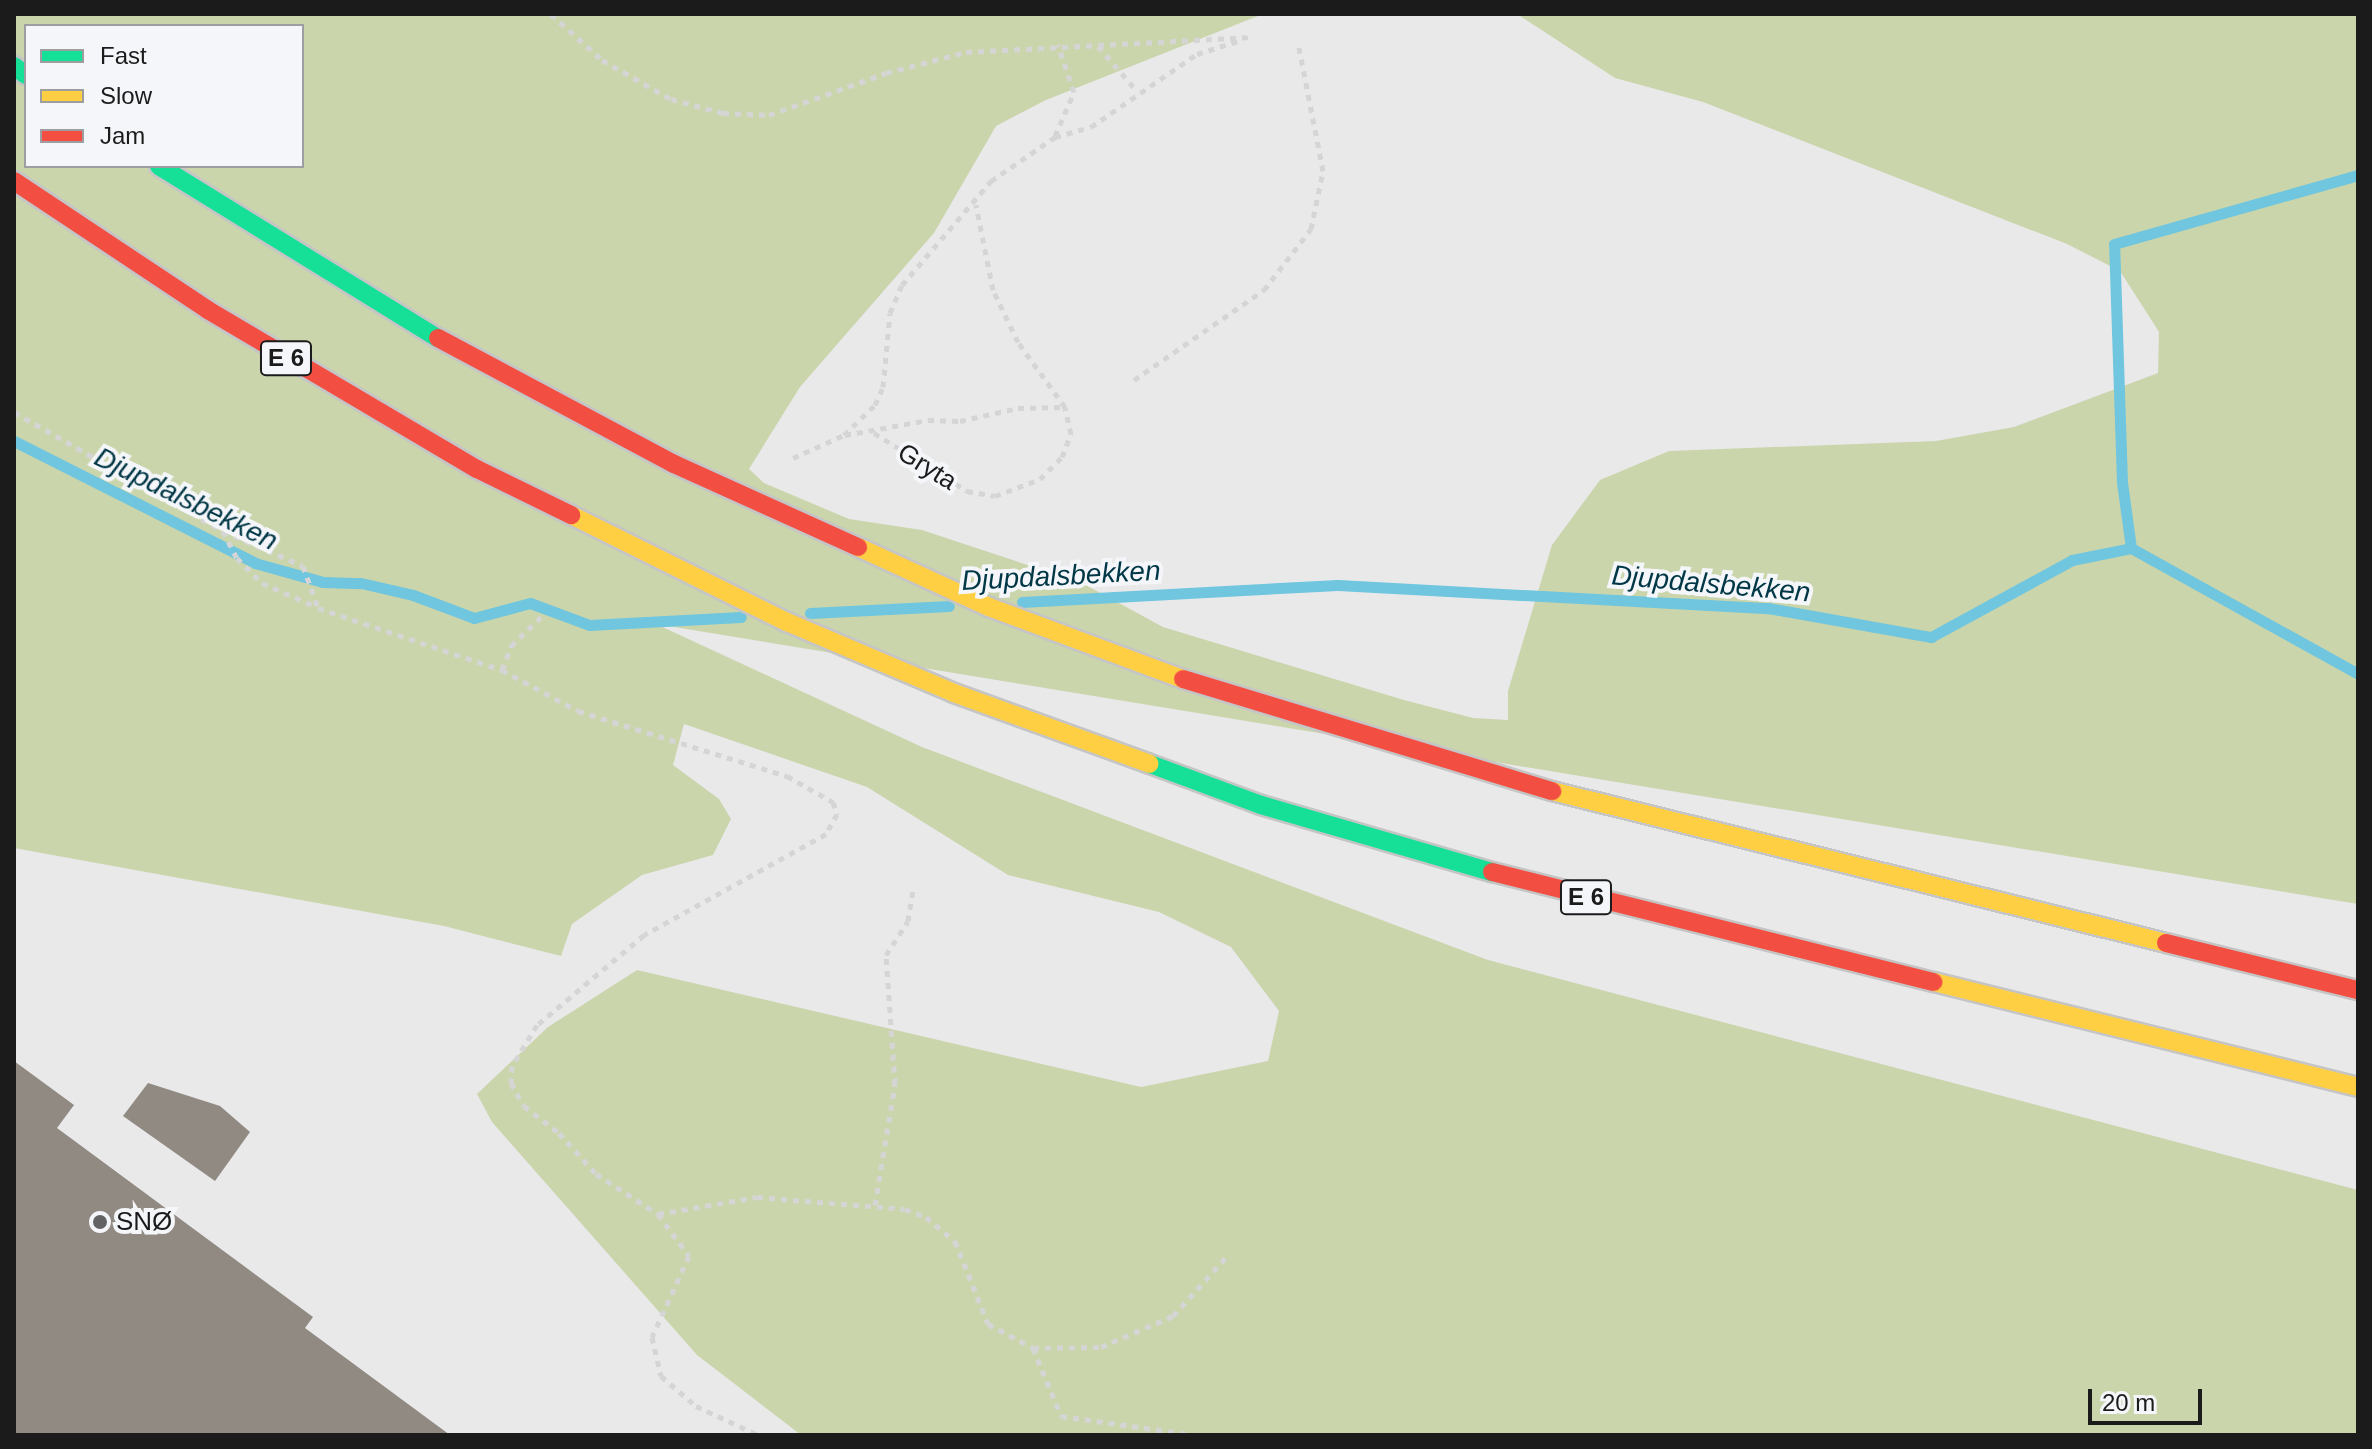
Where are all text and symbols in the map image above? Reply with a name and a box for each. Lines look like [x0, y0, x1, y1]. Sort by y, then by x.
legend [24, 24, 304, 168]
text: Fast [100, 42, 147, 69]
text: Slow [100, 82, 152, 109]
text: Jam [100, 122, 145, 149]
road number: E 6 [258, 338, 314, 378]
street label: Gryta [892, 437, 962, 497]
water label: Djupdalsbekken [89, 440, 283, 558]
water label: Djupdalsbekken [961, 554, 1161, 598]
water label: Djupdalsbekken [1610, 559, 1812, 609]
road number: E 6 [1558, 877, 1614, 917]
place label: SNØ [116, 1206, 172, 1238]
marker: SNØ [91, 1213, 109, 1231]
scale bar [2092, 1373, 2206, 1423]
text: 20 m [2102, 1389, 2155, 1416]

